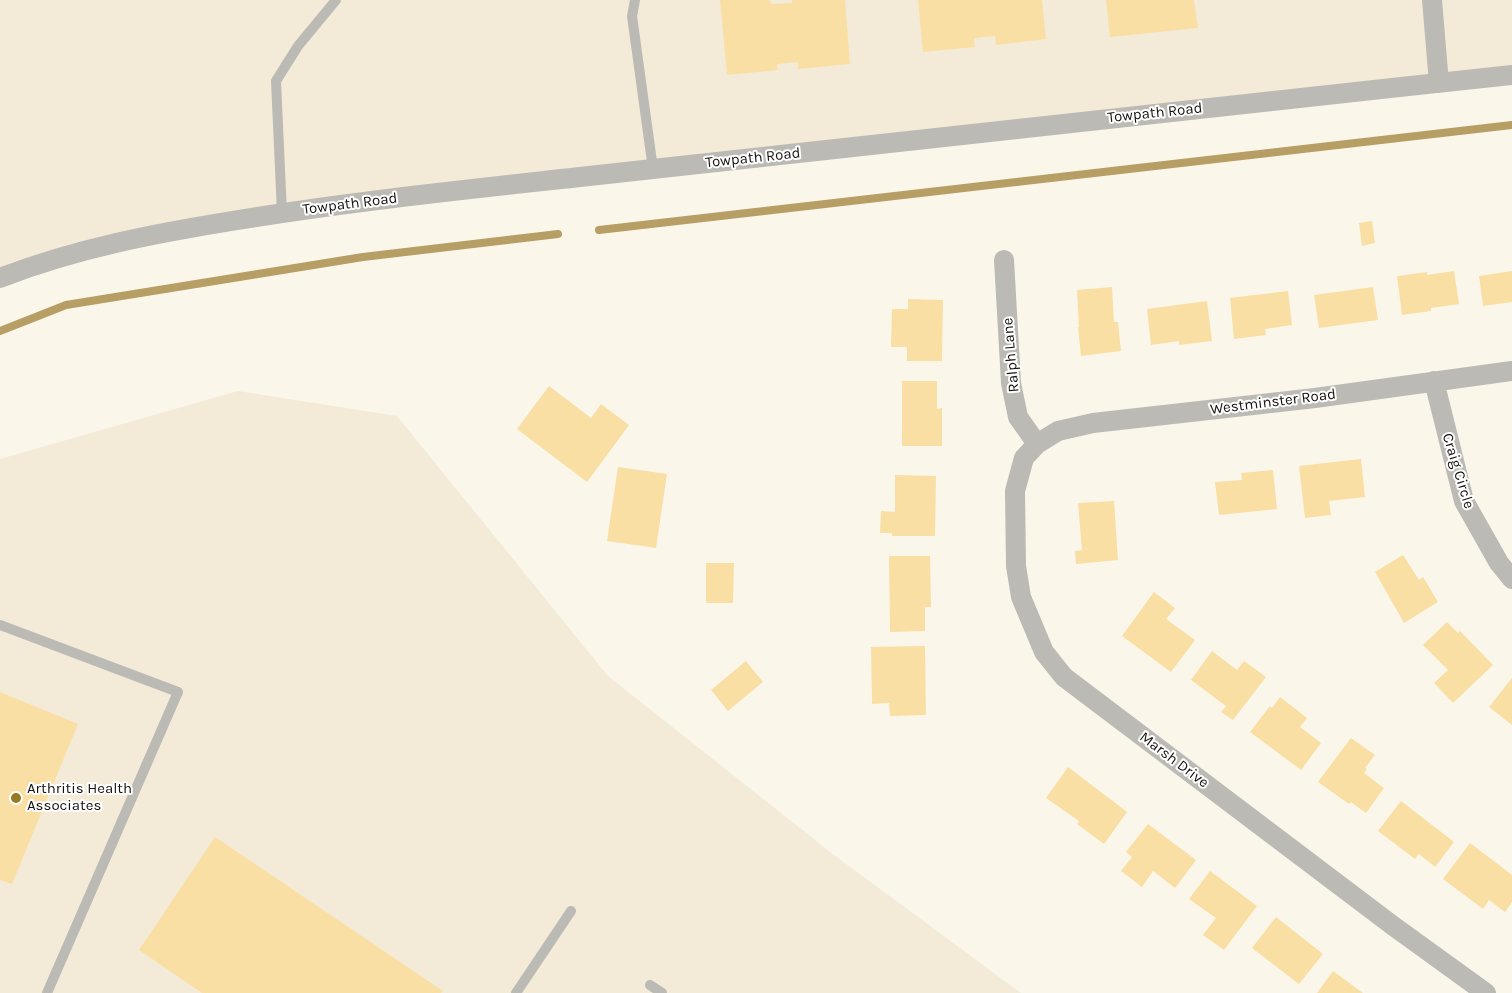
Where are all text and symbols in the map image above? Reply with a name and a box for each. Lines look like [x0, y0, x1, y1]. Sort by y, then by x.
street label: Towpath Road [1107, 99, 1203, 127]
street label: Towpath Road [705, 144, 801, 172]
street label: Towpath Road [302, 189, 398, 219]
street label: Ralph Lane [999, 317, 1023, 393]
street label: Westminster Road [1209, 385, 1337, 419]
street label: Craig Circle [1438, 431, 1478, 511]
street label: Marsh Drive [1136, 728, 1212, 792]
place label: Arthritis Health Associates [27, 780, 132, 815]
marker: Arthritis Health Associates [9, 791, 23, 805]

